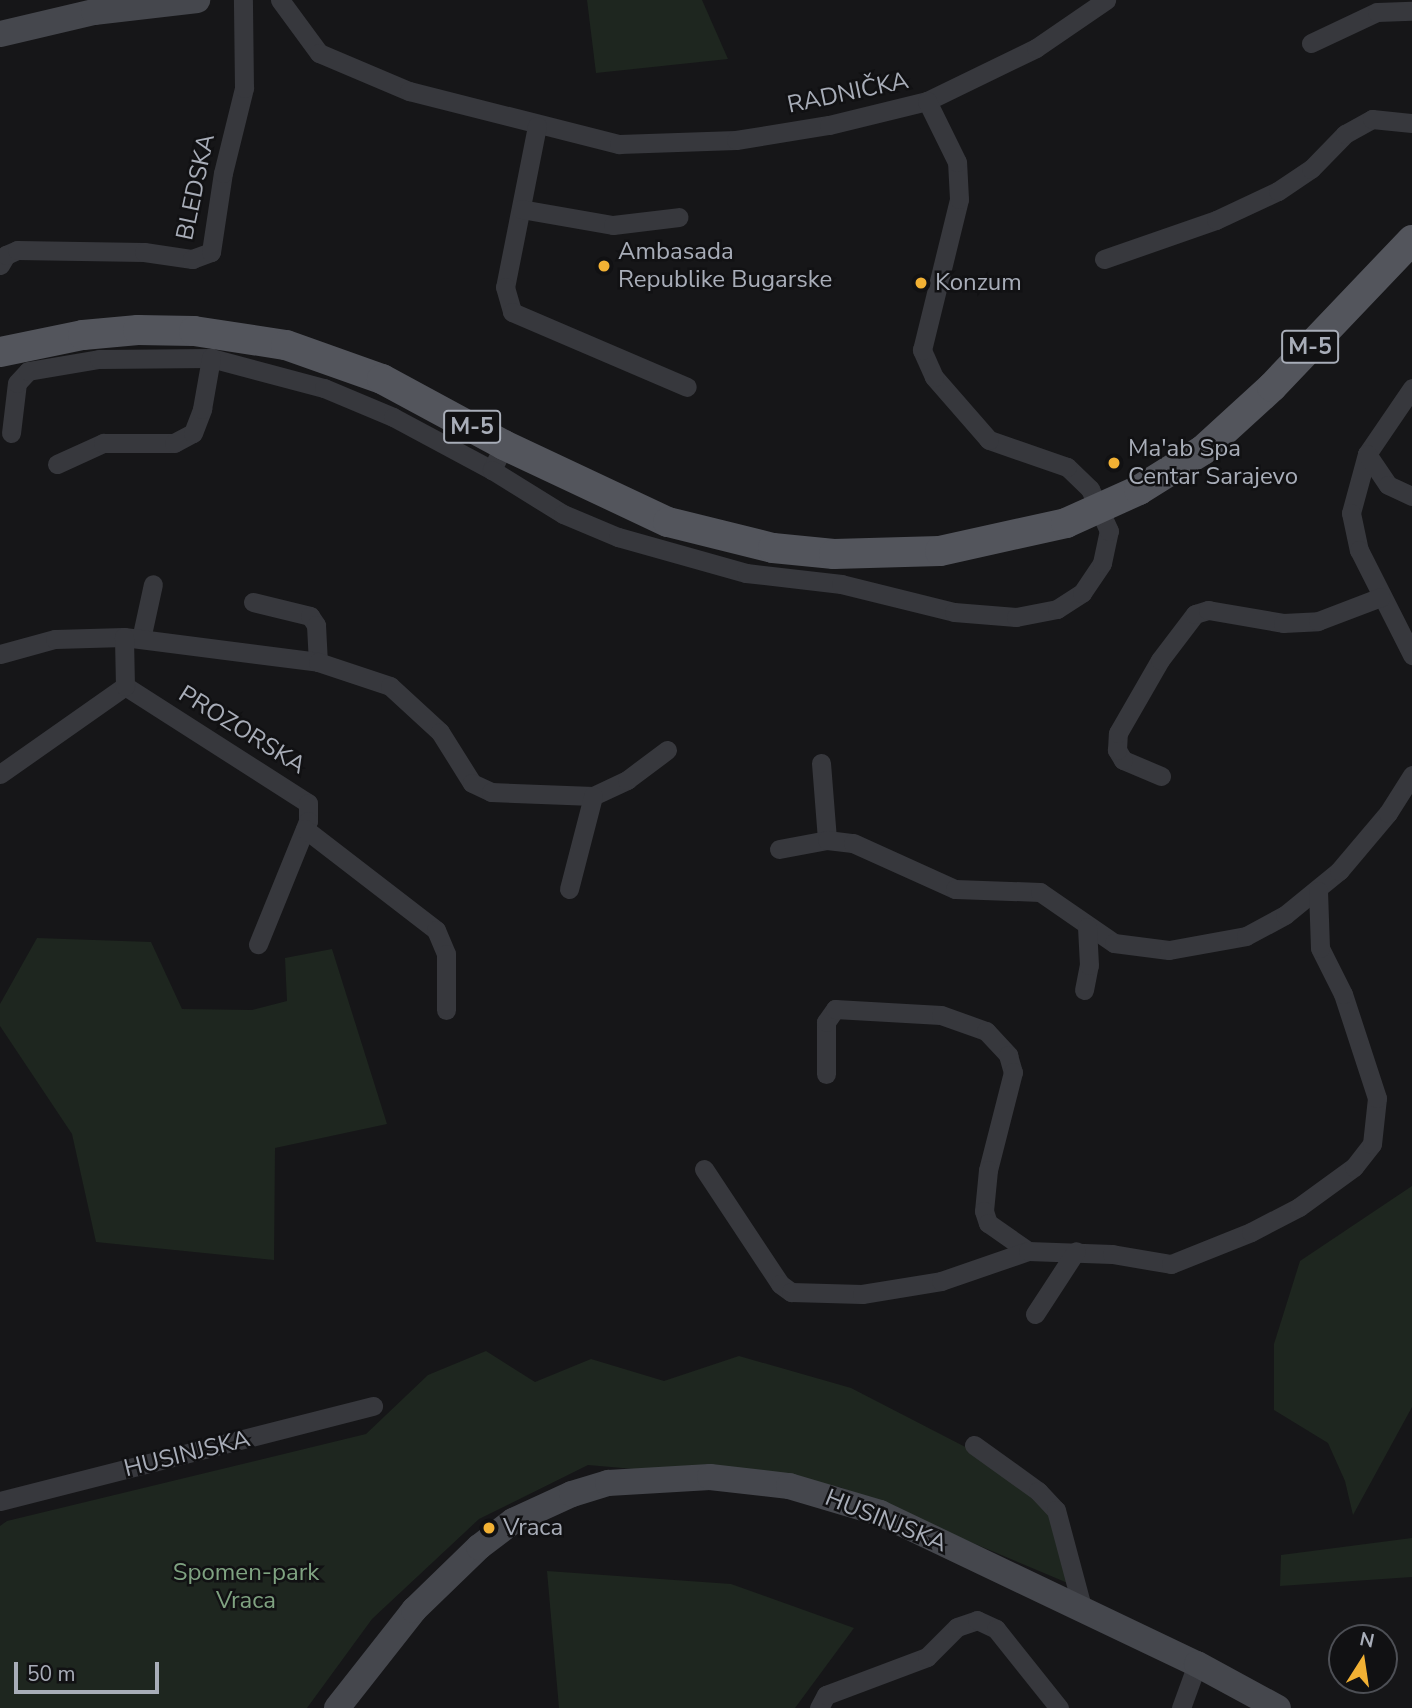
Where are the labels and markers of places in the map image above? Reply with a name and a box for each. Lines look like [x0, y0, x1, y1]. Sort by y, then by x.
place label: Ambasada Republike Bugarske [618, 238, 832, 294]
marker: Ambasada Republike Bugarske [596, 258, 612, 274]
place label: Konzum [935, 269, 1022, 297]
marker: Konzum [913, 275, 929, 291]
place label: Ma'ab Spa Centar Sarajevo [1128, 435, 1298, 491]
marker: Ma'ab Spa Centar Sarajevo [1106, 455, 1122, 471]
place label: Vraca [503, 1514, 563, 1542]
marker: Vraca [481, 1520, 497, 1536]

